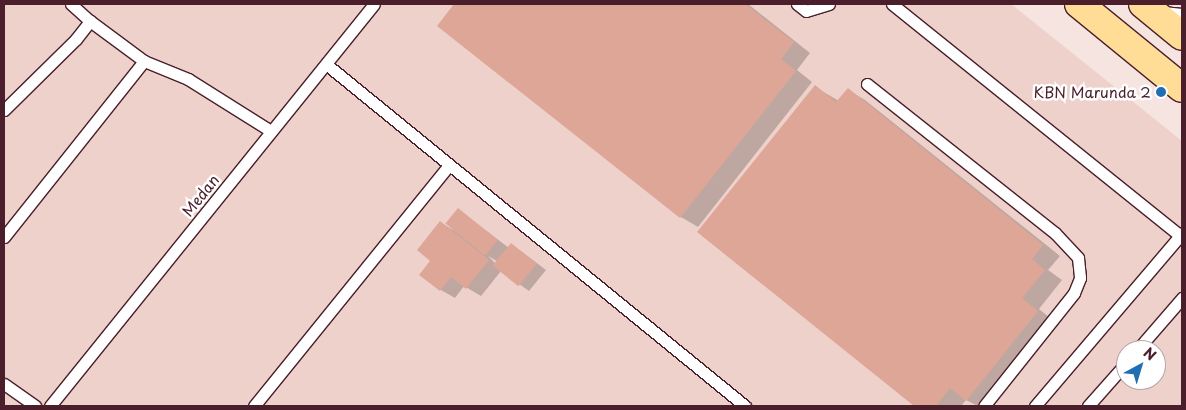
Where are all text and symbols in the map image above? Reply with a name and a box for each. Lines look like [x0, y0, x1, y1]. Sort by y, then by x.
place label: KBN Marunda 2 [1034, 83, 1151, 101]
marker: KBN Marunda 2 [1155, 86, 1167, 98]
street label: Medan [178, 171, 222, 219]
north arrow [1116, 340, 1166, 390]
text: N [1139, 342, 1161, 365]

